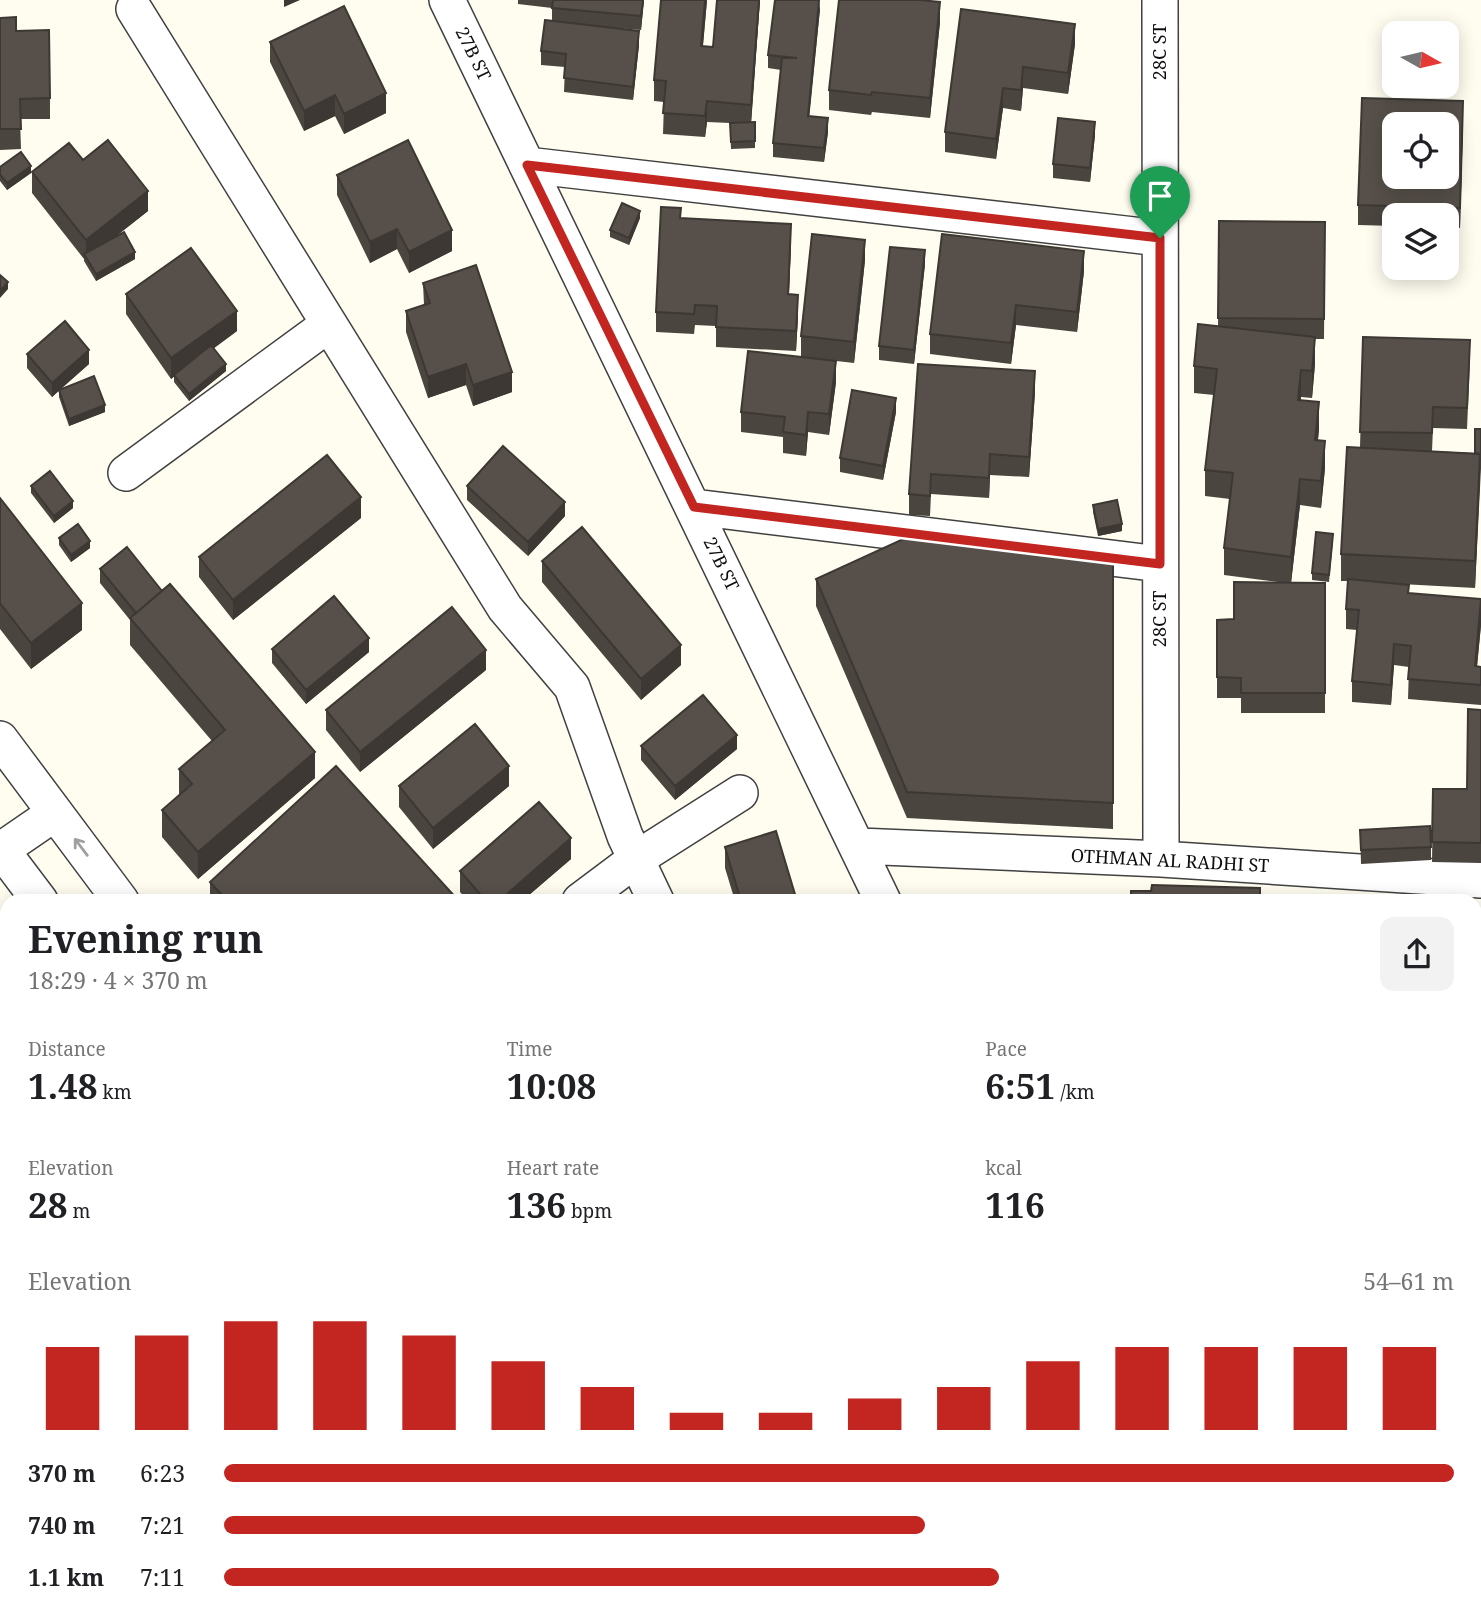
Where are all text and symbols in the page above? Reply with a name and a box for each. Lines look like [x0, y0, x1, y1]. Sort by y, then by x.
north arrow [1382, 21, 1460, 98]
map controls [1382, 21, 1459, 280]
street label: 27B ST [451, 23, 497, 84]
street label: 28C ST [1147, 24, 1171, 80]
button: locate [1382, 112, 1459, 189]
pin [1130, 166, 1190, 238]
icon: arrive [1141, 177, 1179, 215]
button: layers [1382, 203, 1459, 280]
street label: 27B ST [699, 533, 745, 594]
street label: 28C ST [1147, 591, 1171, 647]
one-way arrow [73, 838, 88, 856]
street label: OTHMAN AL RADHI ST [1070, 843, 1270, 877]
text: Evening run [28, 912, 263, 964]
button: share [1380, 917, 1454, 991]
text: 18:29 · 4 × 370 m [28, 964, 208, 996]
text: Distance [28, 1036, 106, 1062]
text: Time [507, 1036, 553, 1062]
text: Pace [985, 1036, 1027, 1062]
text: 1.48 [28, 1062, 98, 1109]
text: 10:08 [507, 1062, 596, 1109]
text: 6:51 [985, 1062, 1055, 1109]
text: km [98, 1079, 132, 1105]
text: /km [1055, 1079, 1095, 1105]
text: Elevation [28, 1155, 114, 1181]
text: Heart rate [507, 1155, 599, 1181]
text: kcal [985, 1155, 1022, 1181]
text: 28 [28, 1181, 68, 1228]
text: 136 [507, 1181, 566, 1228]
text: 116 [985, 1181, 1045, 1228]
text: m [68, 1198, 90, 1224]
text: bpm [566, 1198, 612, 1224]
text: Elevation [28, 1265, 132, 1297]
text: 54–61 m [1363, 1265, 1454, 1297]
text: 370 m [28, 1457, 96, 1489]
text: 6:23 [140, 1457, 185, 1489]
text: 740 m [28, 1509, 96, 1541]
text: 7:21 [140, 1509, 185, 1541]
text: 1.1 km [28, 1561, 104, 1593]
text: 7:11 [140, 1561, 185, 1593]

